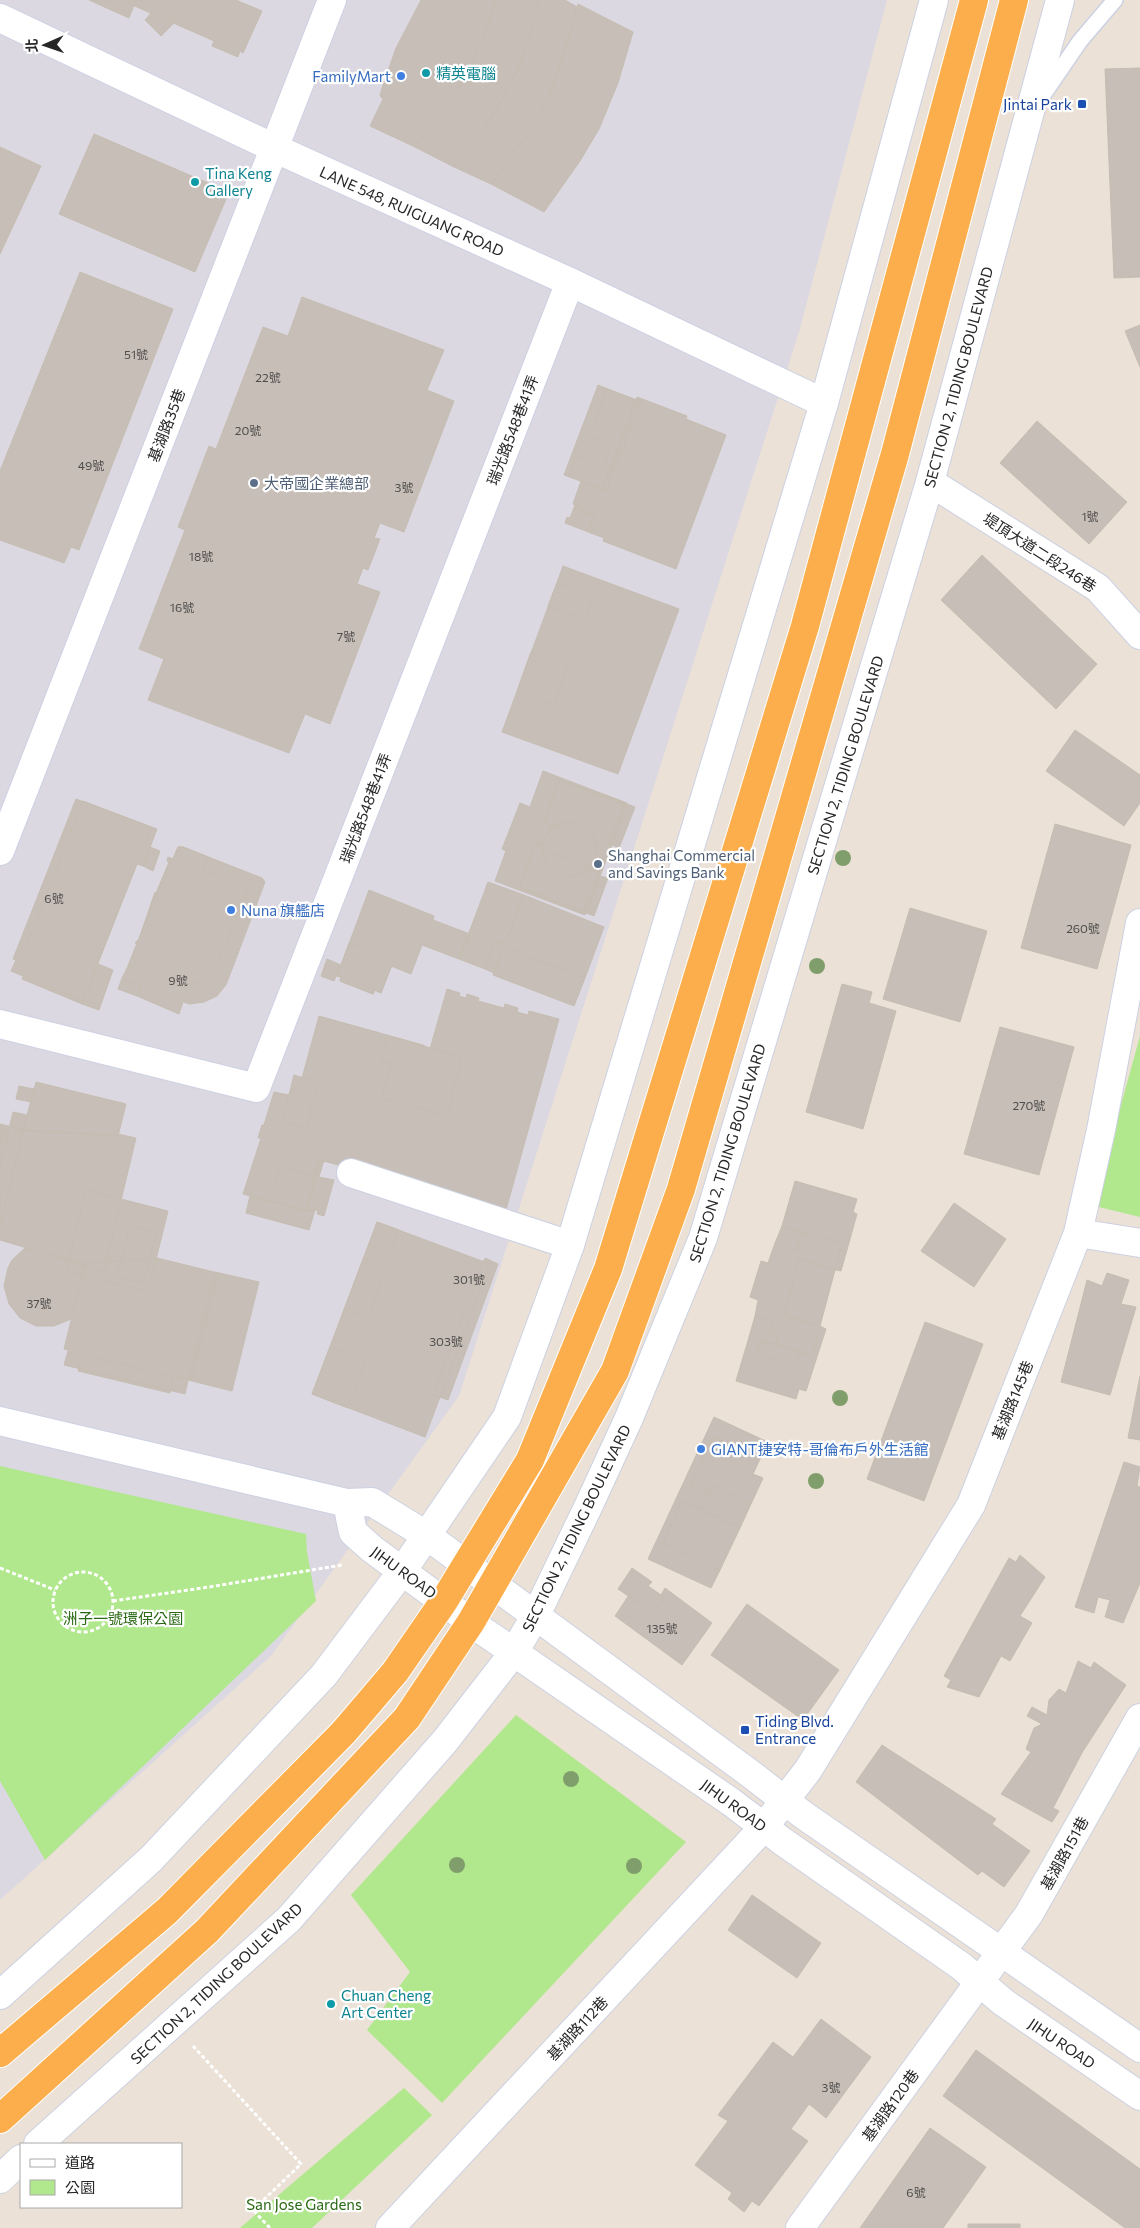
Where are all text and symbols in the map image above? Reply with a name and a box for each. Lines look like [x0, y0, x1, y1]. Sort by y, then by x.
north arrow [20, 20, 70, 70]
text: 北 [23, 38, 40, 53]
place label: 精英電腦 [436, 64, 496, 82]
place label: FamilyMart [312, 67, 391, 85]
marker: 精英電腦 [420, 67, 432, 79]
marker: FamilyMart [395, 70, 407, 82]
place label: Jintai Park [1003, 95, 1072, 113]
marker: Jintai Park [1076, 98, 1088, 110]
street label: LANE 548, RUIGUANG ROAD [317, 162, 507, 260]
place label: Tina Keng Gallery [205, 164, 272, 199]
marker: Tina Keng Gallery [189, 176, 201, 188]
street label: SECTION 2, TIDING BOULEVARD [920, 264, 996, 490]
house number: 51號 [124, 347, 148, 361]
house number: 22號 [255, 370, 281, 384]
street label: 瑞光路548巷41弄 [483, 372, 541, 488]
street label: 基湖路35巷 [144, 386, 188, 464]
house number: 20號 [235, 423, 261, 437]
house number: 49號 [78, 458, 104, 472]
place label: 大帝國企業總部 [264, 474, 369, 492]
marker: 大帝國企業總部 [248, 477, 260, 489]
house number: 3號 [395, 480, 413, 494]
street label: 堤頂大道二段246巷 [980, 509, 1100, 595]
house number: 1號 [1081, 509, 1099, 523]
house number: 18號 [189, 549, 213, 563]
house number: 16號 [170, 600, 194, 614]
house number: 7號 [337, 629, 355, 643]
street label: SECTION 2, TIDING BOULEVARD [803, 653, 887, 877]
street label: 瑞光路548巷41弄 [336, 750, 394, 866]
place label: Shanghai Commercial and Savings Bank [608, 846, 755, 881]
marker: Shanghai Commercial and Savings Bank [592, 858, 604, 870]
house number: 6號 [44, 891, 64, 905]
place label: Nuna 旗艦店 [241, 901, 325, 919]
marker: Nuna 旗艦店 [225, 904, 237, 916]
house number: 260號 [1066, 921, 1100, 935]
house number: 9號 [168, 973, 188, 987]
street label: SECTION 2, TIDING BOULEVARD [685, 1041, 769, 1265]
house number: 270號 [1013, 1098, 1045, 1112]
house number: 301號 [453, 1272, 485, 1286]
house number: 37號 [26, 1296, 52, 1310]
house number: 303號 [429, 1334, 463, 1348]
street label: 基湖路145巷 [988, 1358, 1036, 1442]
street label: SECTION 2, TIDING BOULEVARD [518, 1422, 634, 1634]
place label: GIANT捷安特-哥倫布戶外生活館 [711, 1440, 929, 1458]
marker: GIANT捷安特-哥倫布戶外生活館 [695, 1443, 707, 1455]
street label: JIHU ROAD [368, 1542, 440, 1602]
park label: 洲子一號環保公園 [63, 1609, 183, 1627]
house number: 135號 [647, 1621, 677, 1635]
place label: Tiding Blvd. Entrance [755, 1712, 834, 1747]
marker: Tiding Blvd. Entrance [739, 1724, 751, 1736]
street label: JIHU ROAD [698, 1775, 770, 1835]
street label: 基湖路151巷 [1036, 1813, 1092, 1893]
street label: SECTION 2, TIDING BOULEVARD [126, 1899, 306, 2067]
place label: Chuan Cheng Art Center [341, 1986, 431, 2021]
street label: 基湖路112巷 [543, 1992, 611, 2064]
marker: Chuan Cheng Art Center [325, 1998, 337, 2010]
street label: JIHU ROAD [1025, 2014, 1099, 2072]
street label: 基湖路120巷 [858, 2066, 922, 2144]
house number: 3號 [822, 2080, 840, 2094]
legend [20, 2143, 182, 2208]
text: 道路 [65, 2153, 95, 2171]
text: 公園 [65, 2178, 95, 2196]
house number: 6號 [906, 2185, 926, 2199]
park label: San Jose Gardens [246, 2195, 362, 2213]

